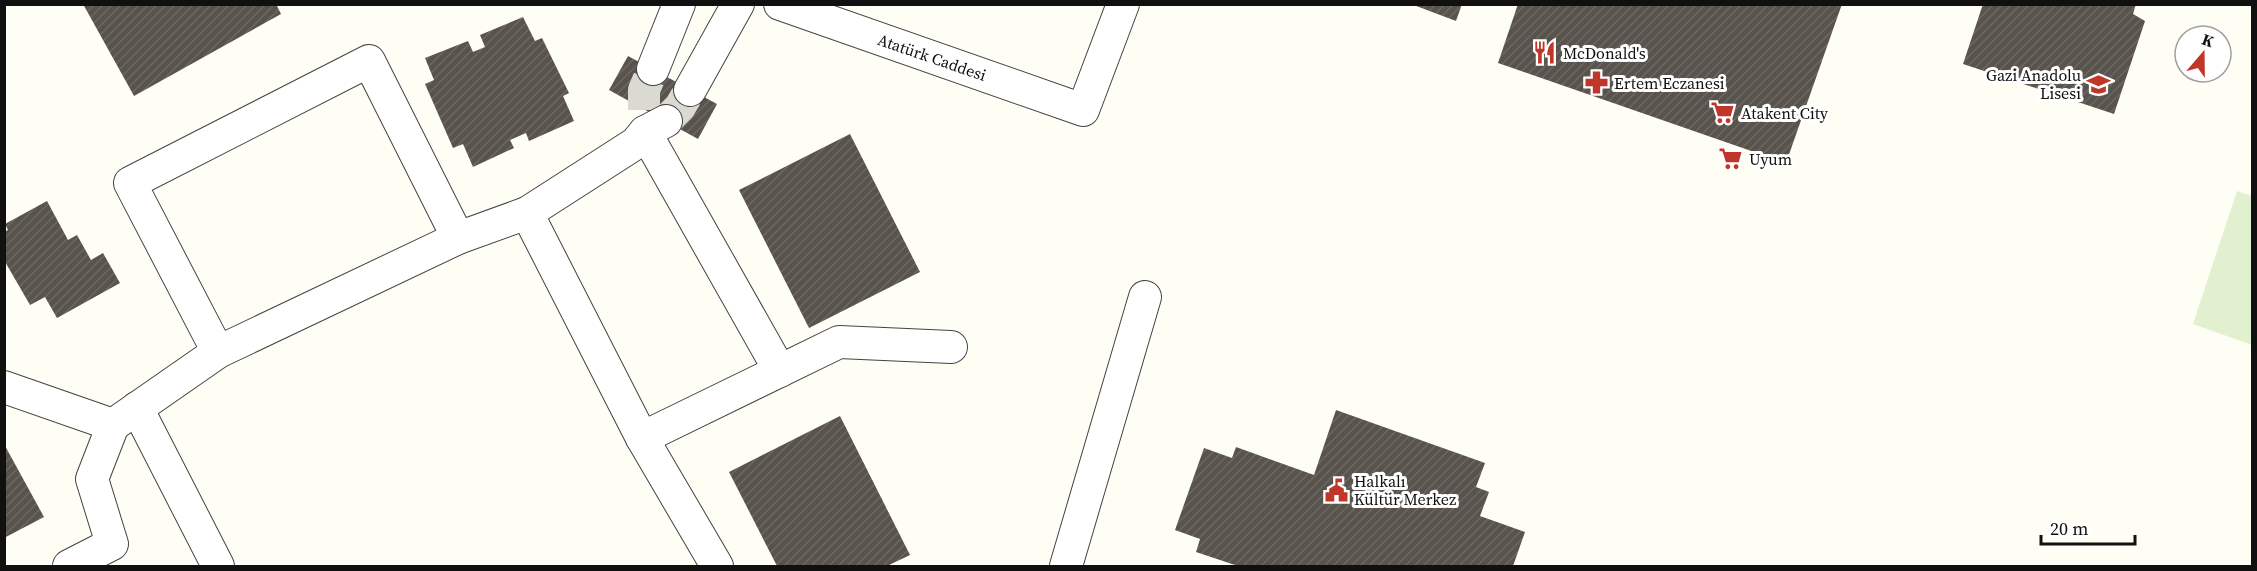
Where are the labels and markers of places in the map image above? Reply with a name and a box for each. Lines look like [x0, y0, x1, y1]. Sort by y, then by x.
restaurant icon: McDonald's [1532, 40, 1558, 66]
place label: McDonald's [1563, 42, 1646, 64]
place label: Gazi Anadolu Lisesi [1986, 64, 2081, 104]
pharmacy icon: Ertem Eczanesi [1583, 70, 1609, 96]
school or university icon: Gazi Anadolu Lisesi [2086, 71, 2112, 97]
place label: Ertem Eczanesi [1614, 72, 1725, 94]
supermarket icon: Atakent City [1710, 100, 1736, 126]
place label: Atakent City [1741, 102, 1829, 124]
supermarket icon: Uyum [1718, 146, 1744, 172]
place label: Uyum [1749, 148, 1792, 170]
place label: Halkalı Kültür Merkez [1354, 470, 1456, 510]
public building icon: Halkalı Kültür Merkez [1323, 477, 1349, 503]

